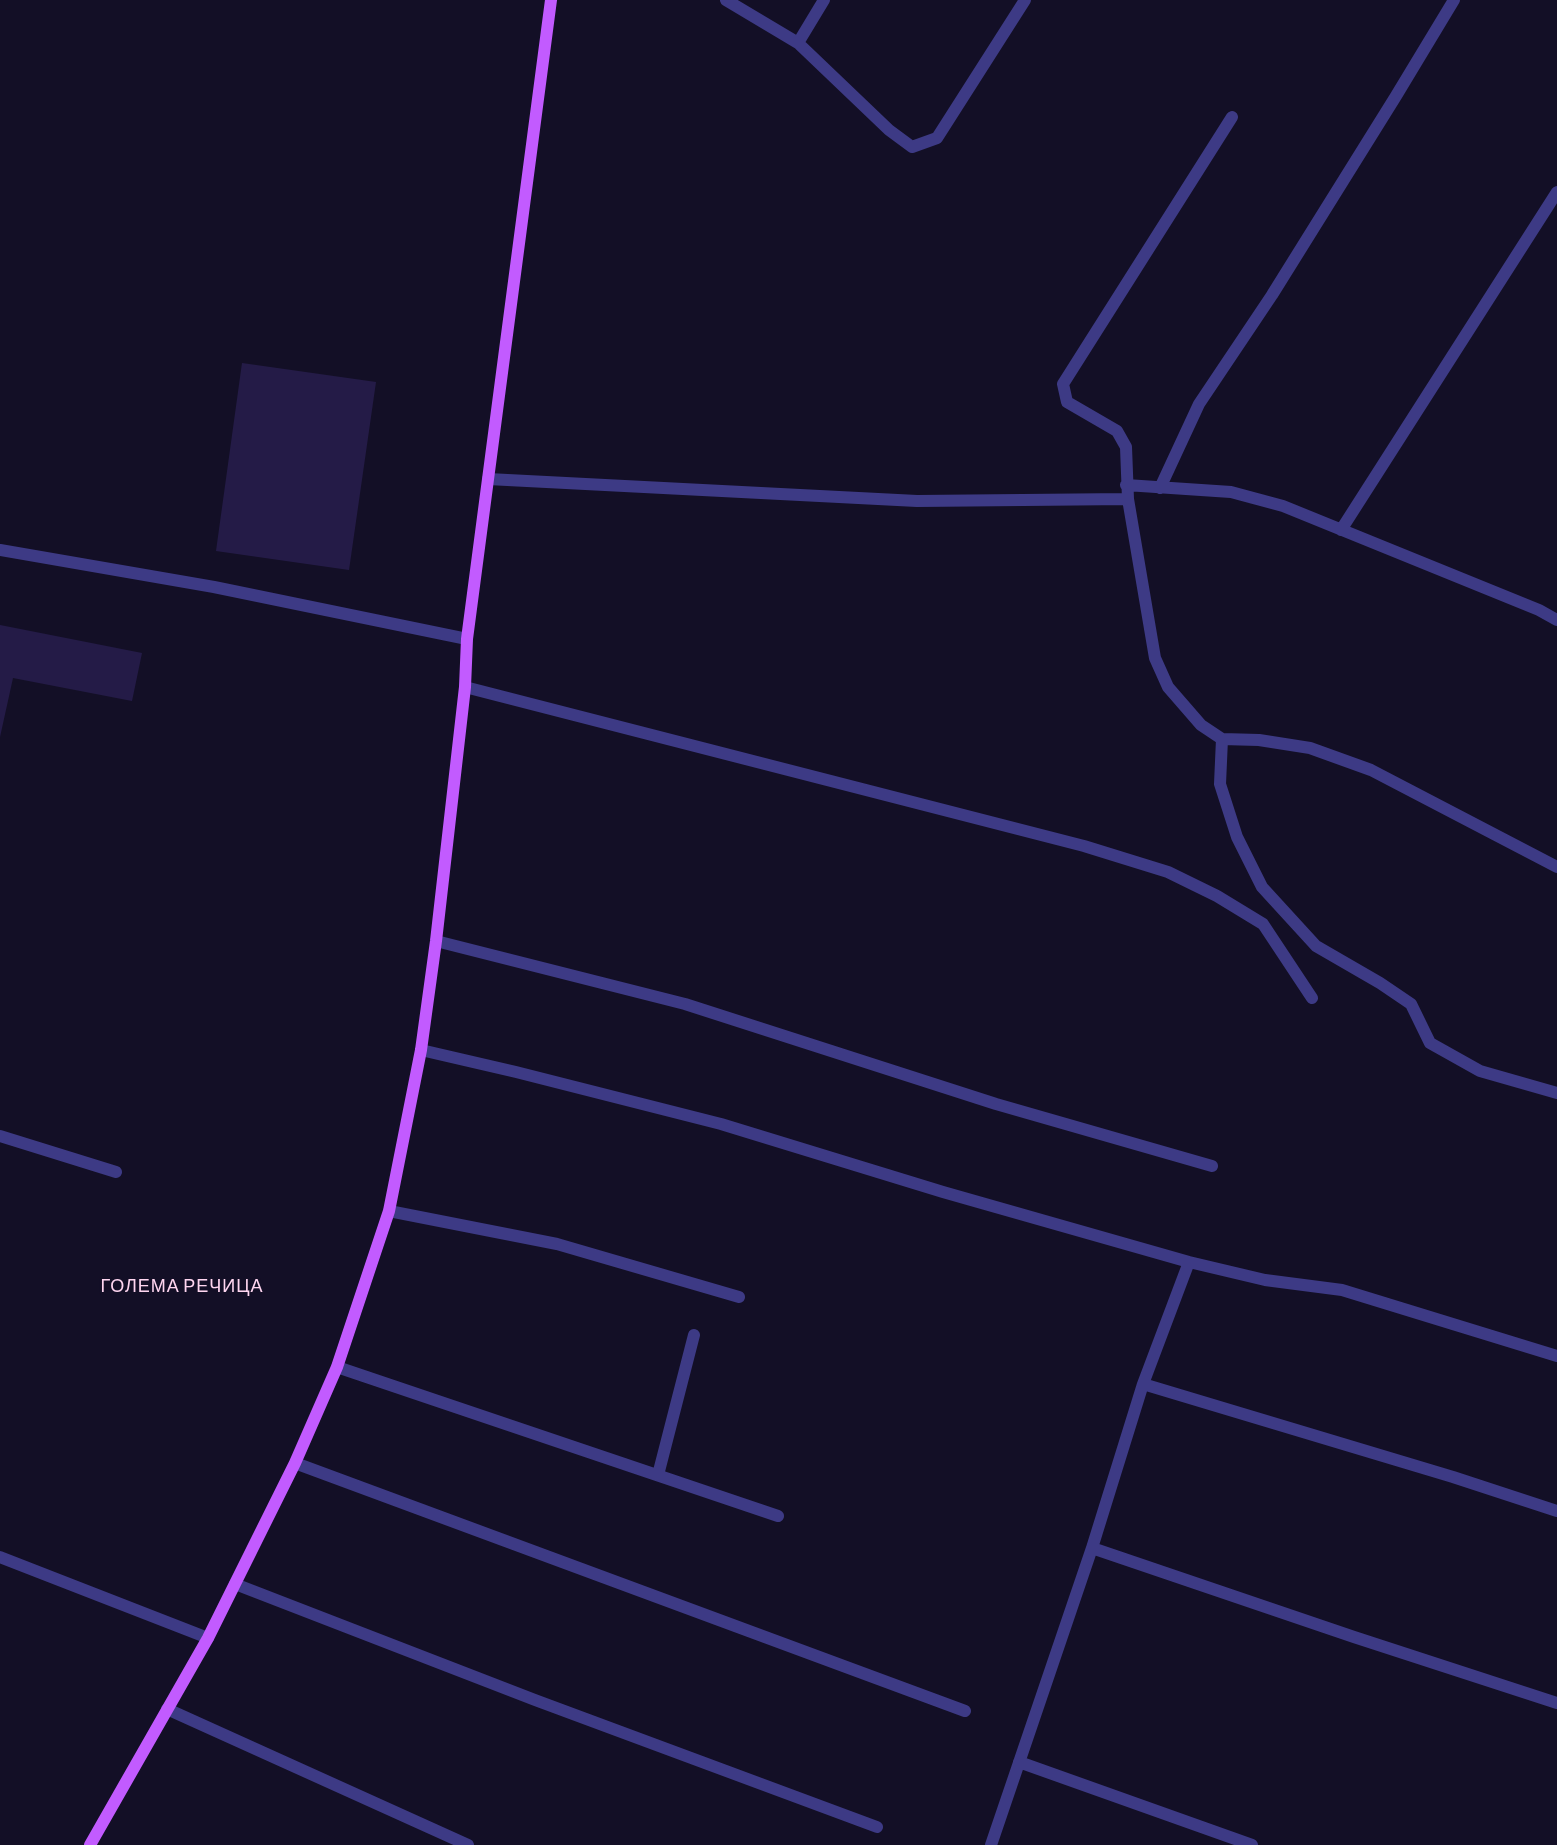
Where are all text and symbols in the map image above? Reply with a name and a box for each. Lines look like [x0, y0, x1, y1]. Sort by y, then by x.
district label: ГОЛЕМА РЕЧИЦА [99, 1275, 265, 1297]

